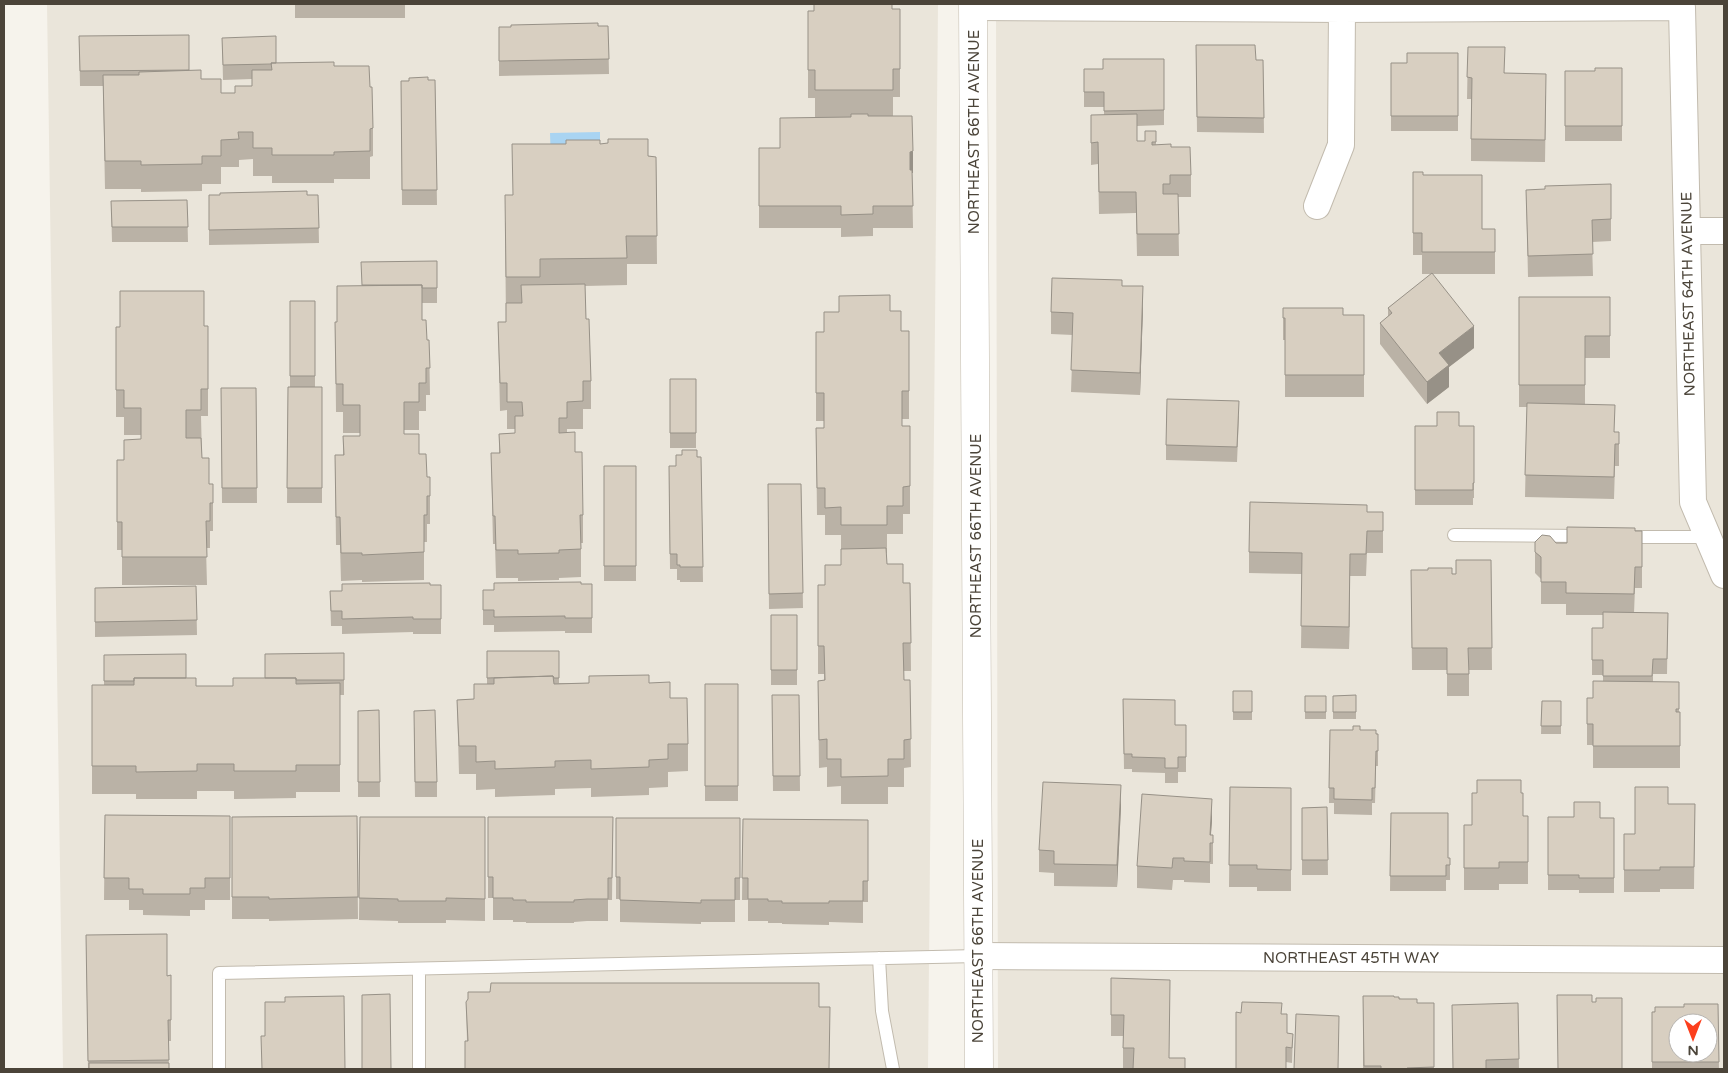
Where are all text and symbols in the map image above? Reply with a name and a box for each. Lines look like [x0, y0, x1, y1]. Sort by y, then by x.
street label: NORTHEAST 66TH AVENUE [965, 30, 983, 234]
street label: NORTHEAST 64TH AVENUE [1677, 192, 1699, 396]
street label: NORTHEAST 66TH AVENUE [967, 434, 985, 638]
street label: NORTHEAST 66TH AVENUE [969, 839, 987, 1043]
street label: NORTHEAST 45TH WAY [1263, 949, 1439, 967]
north arrow [1668, 1013, 1718, 1063]
text: N [1687, 1042, 1699, 1059]

